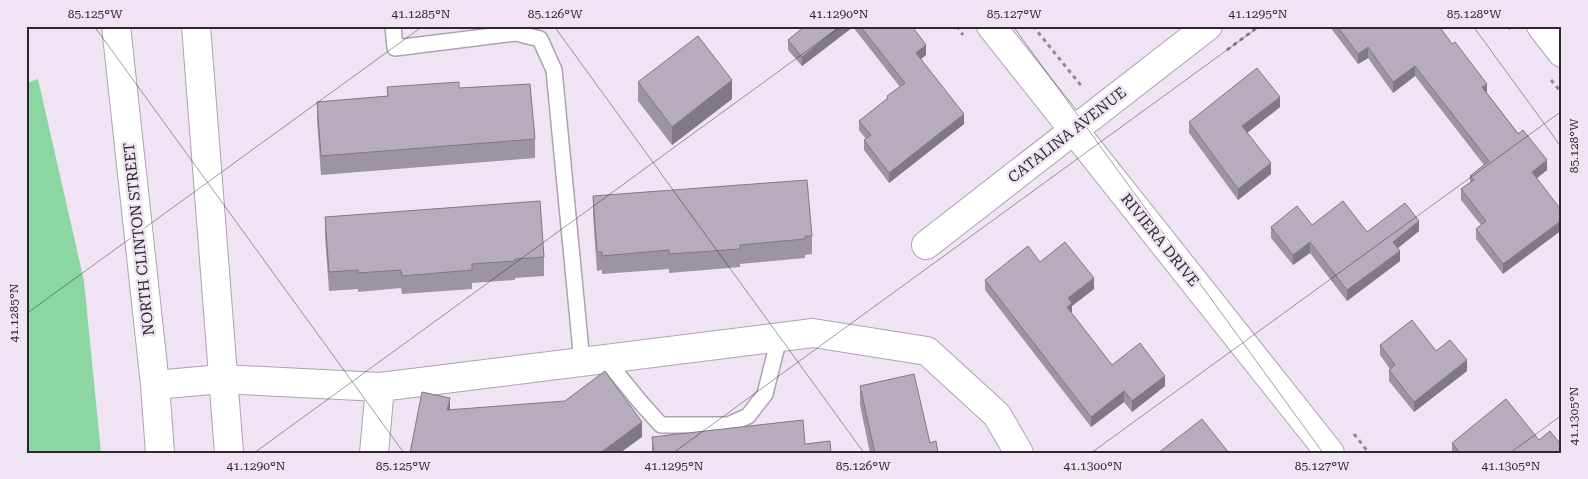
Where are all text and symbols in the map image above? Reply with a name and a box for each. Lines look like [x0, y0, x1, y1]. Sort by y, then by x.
text: 85.125°W [68, 7, 123, 21]
text: 41.1285°N [392, 7, 451, 21]
text: 85.126°W [528, 7, 583, 21]
text: 41.1290°N [810, 7, 869, 21]
text: 85.127°W [987, 7, 1042, 21]
text: 41.1295°N [1229, 7, 1288, 21]
text: 85.128°W [1447, 7, 1502, 21]
street label: CATALINA AVENUE [1004, 83, 1130, 187]
text: 85.128°W [1567, 118, 1581, 173]
street label: NORTH CLINTON STREET [120, 142, 158, 336]
street label: RIVIERA DRIVE [1117, 190, 1203, 290]
text: 41.1285°N [7, 283, 21, 342]
text: 41.1305°N [1567, 386, 1581, 445]
text: 41.1290°N [227, 459, 286, 473]
text: 85.125°W [376, 459, 431, 473]
text: 41.1295°N [645, 459, 704, 473]
text: 85.126°W [836, 459, 891, 473]
text: 41.1300°N [1064, 459, 1123, 473]
text: 85.127°W [1295, 459, 1350, 473]
text: 41.1305°N [1482, 459, 1541, 473]

